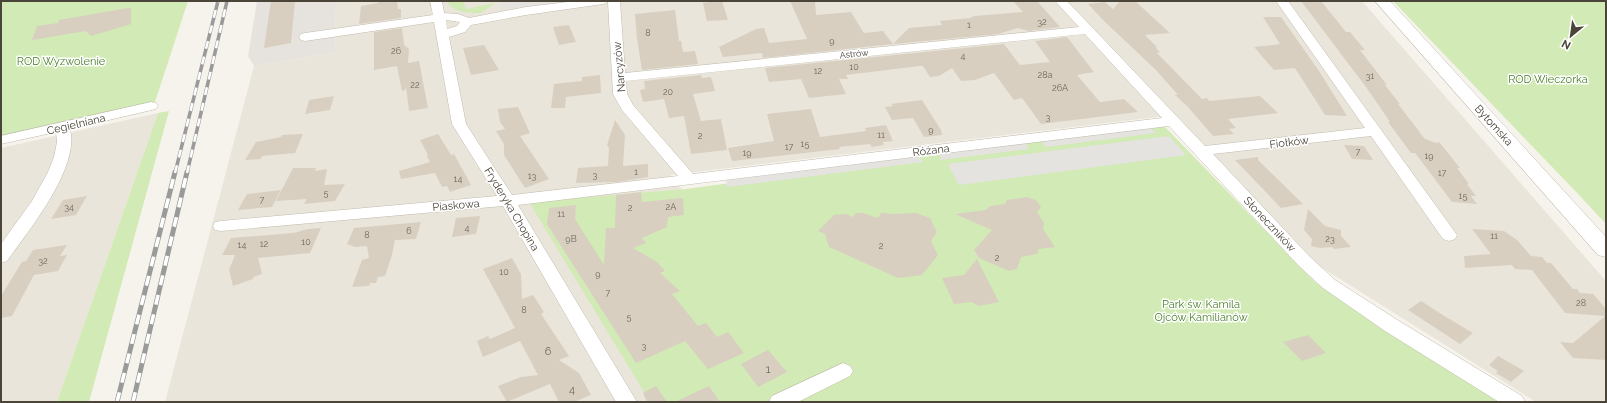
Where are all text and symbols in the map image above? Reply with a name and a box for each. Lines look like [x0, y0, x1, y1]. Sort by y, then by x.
north arrow [1551, 16, 1591, 56]
house number: 32 [1037, 17, 1047, 27]
house number: 1 [967, 20, 971, 30]
house number: 8 [645, 28, 651, 38]
house number: 9 [829, 36, 835, 46]
text: N [1560, 37, 1573, 52]
street label: Narcyzów [611, 41, 628, 93]
house number: 26 [391, 46, 402, 56]
street label: Astrów [839, 47, 870, 60]
house number: 4 [961, 51, 966, 61]
park label: ROD Wyzwolenie [17, 55, 106, 68]
house number: 10 [849, 62, 859, 72]
house number: 12 [814, 66, 823, 76]
house number: 28a [1038, 70, 1053, 80]
house number: 31 [1366, 71, 1374, 81]
park label: ROD Wieczorka [1508, 73, 1588, 86]
house number: 22 [410, 80, 420, 90]
house number: 26A [1052, 83, 1068, 93]
house number: 20 [663, 87, 674, 97]
street label: Bytomska [1472, 102, 1515, 148]
street label: Cegielniana [45, 111, 107, 138]
house number: 3 [1046, 112, 1051, 122]
house number: 9 [928, 125, 934, 135]
house number: 11 [877, 130, 885, 140]
house number: 2 [698, 131, 703, 141]
street label: Fiołków [1269, 134, 1309, 151]
house number: 15 [801, 139, 809, 149]
house number: 17 [785, 142, 793, 152]
street label: Różana [912, 142, 950, 159]
house number: 7 [1356, 147, 1361, 157]
house number: 19 [742, 148, 752, 158]
house number: 19 [1424, 151, 1434, 161]
street label: Fryderyka Chopina [481, 165, 542, 254]
house number: 1 [634, 167, 638, 177]
house number: 17 [1438, 168, 1446, 178]
house number: 3 [593, 170, 598, 180]
house number: 13 [528, 171, 537, 181]
house number: 14 [454, 174, 462, 184]
house number: 5 [324, 188, 329, 198]
house number: 15 [1459, 191, 1467, 201]
street label: Słoneczników [1241, 194, 1298, 255]
house number: 7 [260, 195, 265, 205]
street label: Piaskowa [432, 197, 480, 214]
house number: 34 [64, 202, 74, 212]
house number: 2A [666, 202, 676, 212]
house number: 2 [628, 203, 633, 213]
house number: 11 [557, 209, 565, 219]
house number: 4 [465, 223, 470, 233]
house number: 6 [406, 226, 412, 236]
house number: 8 [364, 230, 370, 240]
house number: 11 [1490, 231, 1498, 241]
house number: 9B [565, 234, 577, 244]
house number: 23 [1325, 234, 1335, 244]
house number: 10 [301, 237, 311, 247]
house number: 12 [260, 239, 269, 249]
house number: 14 [238, 240, 246, 250]
house number: 2 [879, 241, 884, 251]
house number: 2 [995, 253, 1000, 263]
house number: 32 [38, 256, 48, 266]
house number: 10 [499, 267, 509, 277]
house number: 9 [595, 269, 601, 279]
house number: 7 [606, 288, 611, 298]
park label: Park św. Kamila Ojców Kamilianów [1154, 298, 1248, 324]
house number: 28 [1576, 298, 1586, 308]
house number: 8 [521, 305, 527, 315]
house number: 5 [627, 312, 632, 322]
house number: 3 [642, 341, 647, 351]
house number: 6 [545, 345, 552, 358]
house number: 1 [766, 363, 771, 376]
house number: 4 [569, 383, 575, 396]

